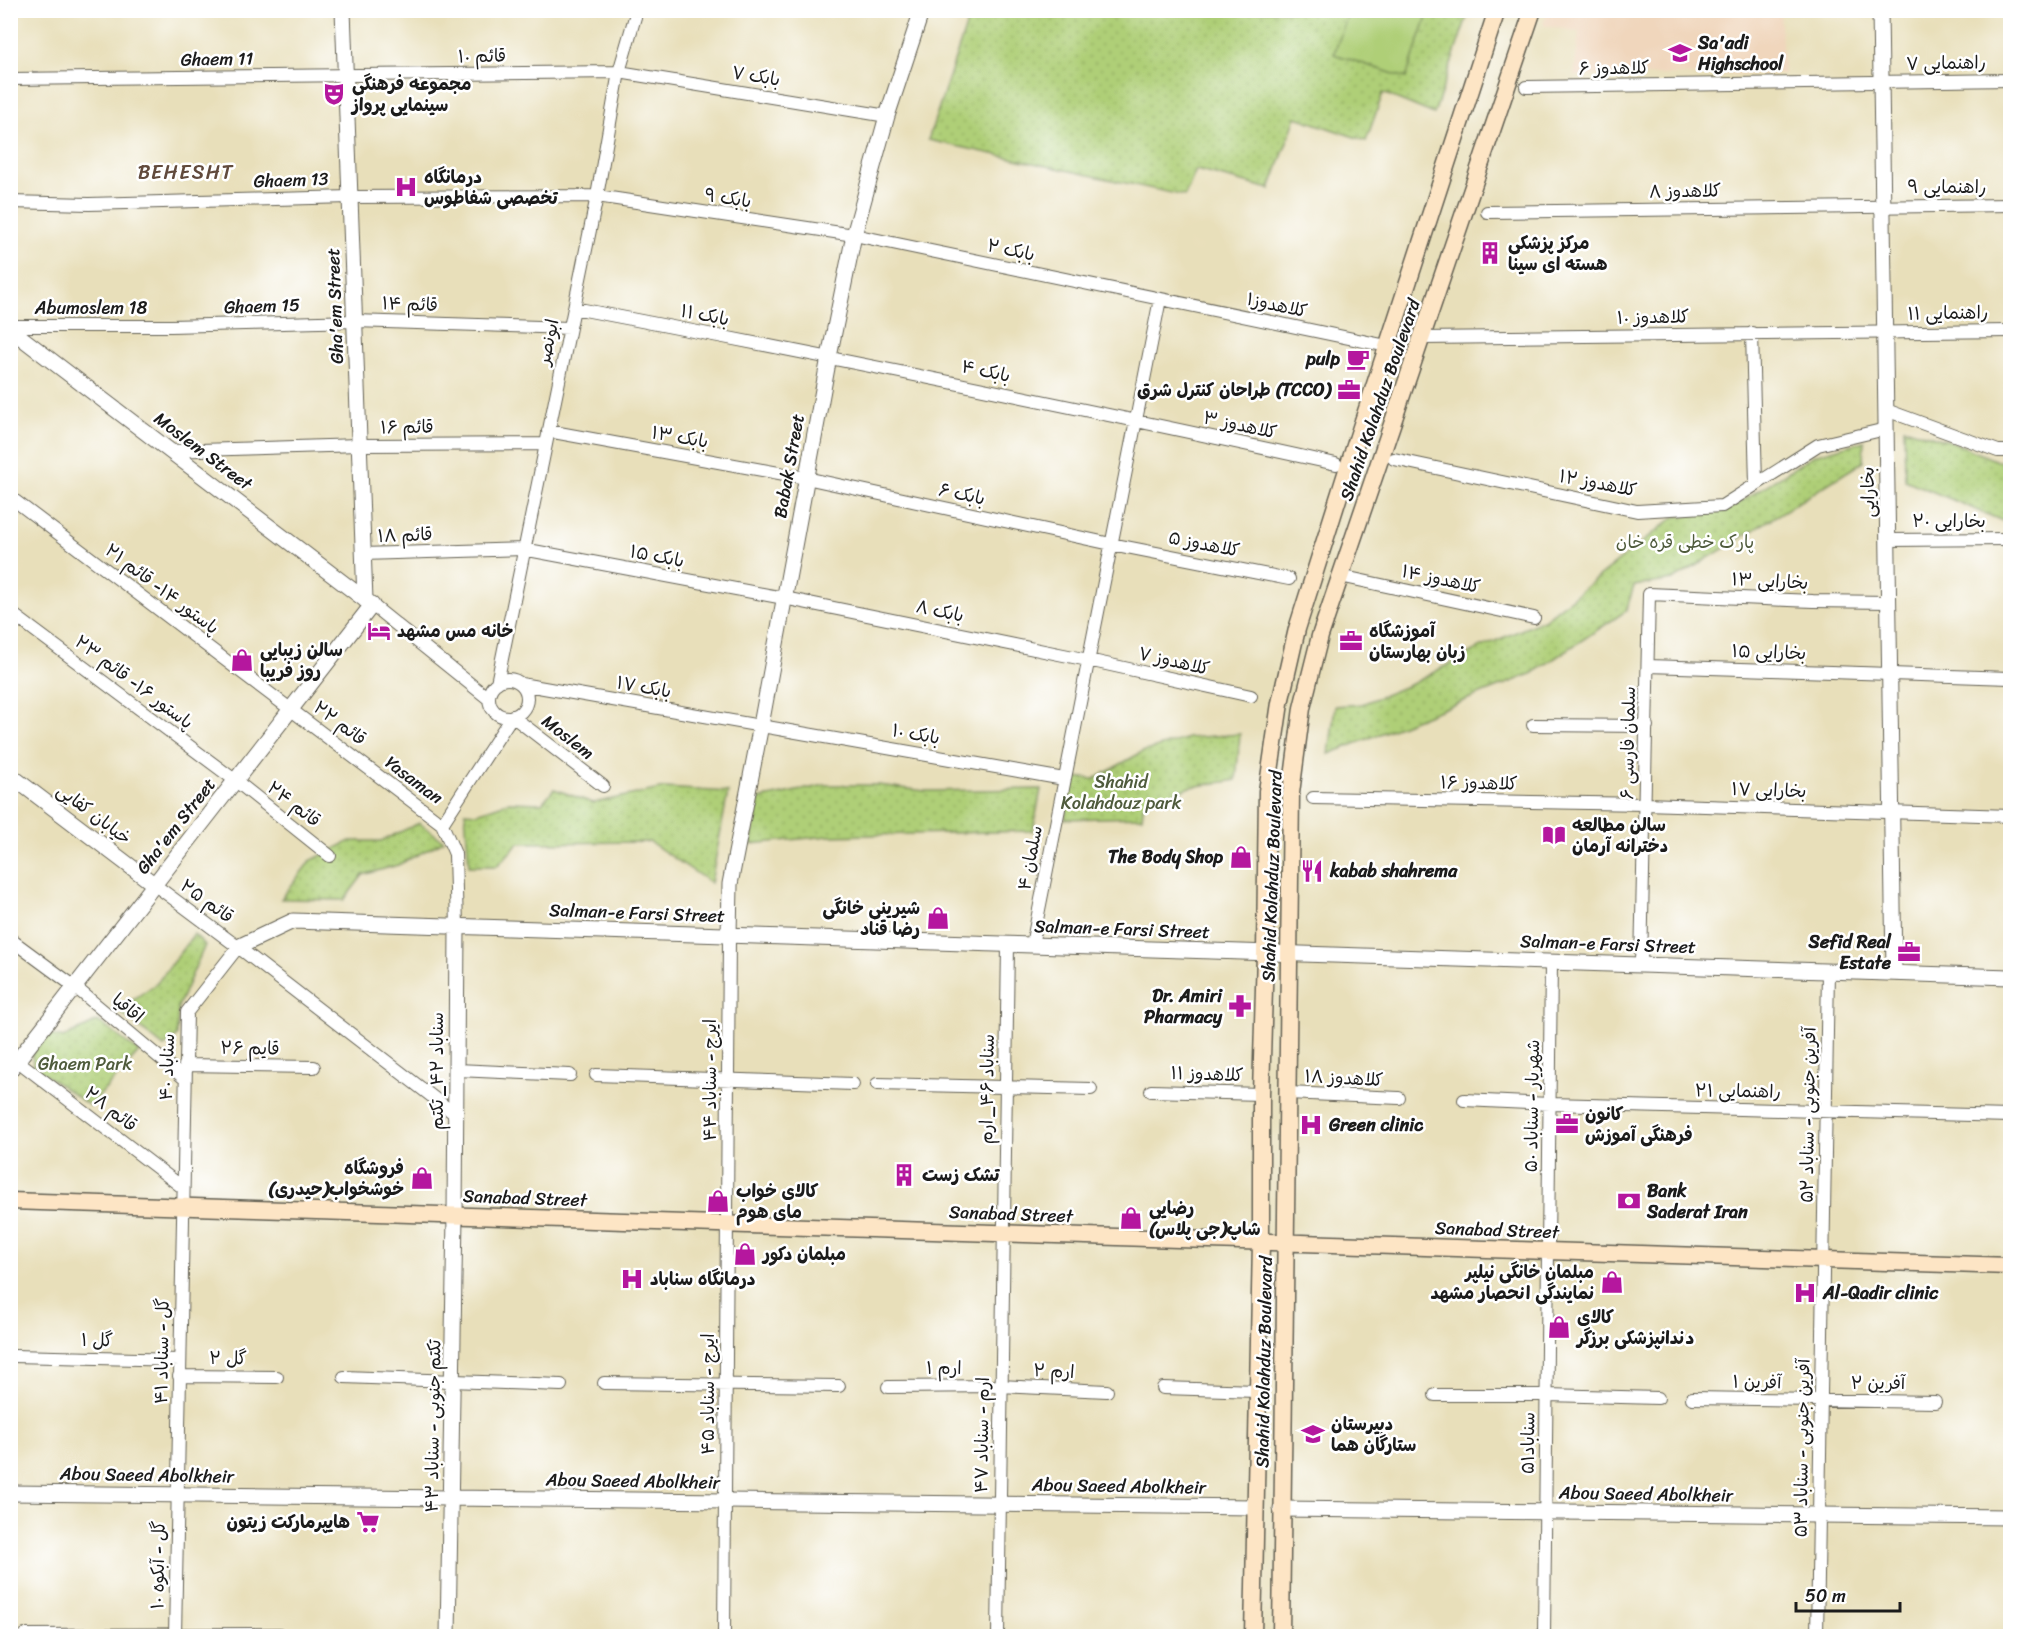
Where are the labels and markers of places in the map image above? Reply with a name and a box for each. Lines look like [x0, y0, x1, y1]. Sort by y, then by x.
place label: Sa'adi Highschool [1697, 27, 1784, 80]
school or university icon: Sa'adi Highschool [1667, 40, 1693, 66]
place label: مجموعه فرهنگی سینمایی پرواز [350, 68, 472, 121]
theatre icon: مجموعه فرهنگی سینمایی پرواز [321, 81, 347, 107]
place label: درمانگاه تخصصی شفاطوس [424, 161, 558, 214]
hospital icon: درمانگاه تخصصی شفاطوس [393, 174, 419, 200]
place label: مرکز پزشکی هسته ای سینا [1508, 227, 1608, 280]
building icon: مرکز پزشکی هسته ای سینا [1477, 240, 1503, 266]
place label: pulp [1305, 343, 1340, 375]
cafe icon: pulp [1345, 346, 1371, 372]
place label: طراحان کنترل شرق (TCCO) [1137, 374, 1333, 406]
office icon: طراحان کنترل شرق (TCCO) [1336, 377, 1362, 403]
place label: خانه مس مشهد [397, 615, 514, 647]
place label: آموزشگاه زبان بهارستان [1369, 615, 1466, 668]
hotel icon: خانه مس مشهد [366, 618, 392, 644]
office icon: آموزشگاه زبان بهارستان [1338, 628, 1364, 654]
place label: سالن زیبایی روز فریبا [260, 634, 343, 687]
shop icon: سالن زیبایی روز فریبا [229, 647, 255, 673]
place label: سالن مطالعه دخترانه آرمان [1572, 809, 1668, 862]
library icon: سالن مطالعه دخترانه آرمان [1541, 822, 1567, 848]
place label: The Body Shop [1108, 841, 1223, 873]
shop icon: The Body Shop [1228, 844, 1254, 870]
place label: kabab shahrema [1329, 855, 1458, 887]
restaurant icon: kabab shahrema [1299, 858, 1325, 884]
place label: شیرینی خانگی رضا قناد [823, 892, 920, 945]
shop icon: شیرینی خانگی رضا قناد [925, 905, 951, 931]
place label: Sefid Real Estate [1808, 926, 1892, 979]
office icon: Sefid Real Estate [1896, 939, 1922, 965]
place label: Dr. Amiri Pharmacy [1144, 980, 1223, 1033]
pharmacy icon: Dr. Amiri Pharmacy [1227, 993, 1253, 1019]
place label: کانون فرهنگی آموزش [1585, 1098, 1693, 1151]
place label: Green clinic [1328, 1109, 1424, 1141]
office icon: کانون فرهنگی آموزش [1554, 1111, 1580, 1137]
hospital icon: Green clinic [1298, 1112, 1324, 1138]
place label: فروشگاه خوشخواب(حیدری) [268, 1152, 404, 1205]
place label: تشک زست [922, 1159, 1000, 1191]
building icon: تشک زست [891, 1162, 917, 1188]
shop icon: فروشگاه خوشخواب(حیدری) [409, 1165, 435, 1191]
place label: کالای خواب مای هوم [736, 1175, 818, 1228]
place label: Bank Saderat Iran [1646, 1175, 1748, 1228]
shop icon: کالای خواب مای هوم [705, 1188, 731, 1214]
bank icon: Bank Saderat Iran [1616, 1188, 1642, 1214]
place label: رضایی شاپ(جی پلاس) [1149, 1192, 1261, 1245]
shop icon: رضایی شاپ(جی پلاس) [1118, 1205, 1144, 1231]
place label: مبلمان دكور [761, 1238, 846, 1270]
shop icon: مبلمان دكور [732, 1241, 758, 1267]
place label: مبلمان خانگی نیلپر نمایندگی انحصار مشهد [1430, 1256, 1594, 1309]
place label: درمانگاه سناباد [650, 1263, 756, 1295]
hospital icon: درمانگاه سناباد [619, 1266, 645, 1292]
shop icon: مبلمان خانگی نیلپر نمایندگی انحصار مشهد [1599, 1269, 1625, 1295]
place label: Al-Qadir clinic [1822, 1277, 1939, 1309]
hospital icon: Al-Qadir clinic [1792, 1280, 1818, 1306]
place label: کالای دندانپزشکی برزگر [1575, 1301, 1694, 1354]
shop icon: کالای دندانپزشکی برزگر [1546, 1314, 1572, 1340]
place label: دبیرستان ستارگان هما [1331, 1408, 1416, 1461]
school or university icon: دبیرستان ستارگان هما [1300, 1421, 1326, 1447]
place label: هایپرمارکت زیتون [227, 1506, 350, 1538]
supermarket icon: هایپرمارکت زیتون [355, 1509, 381, 1535]

